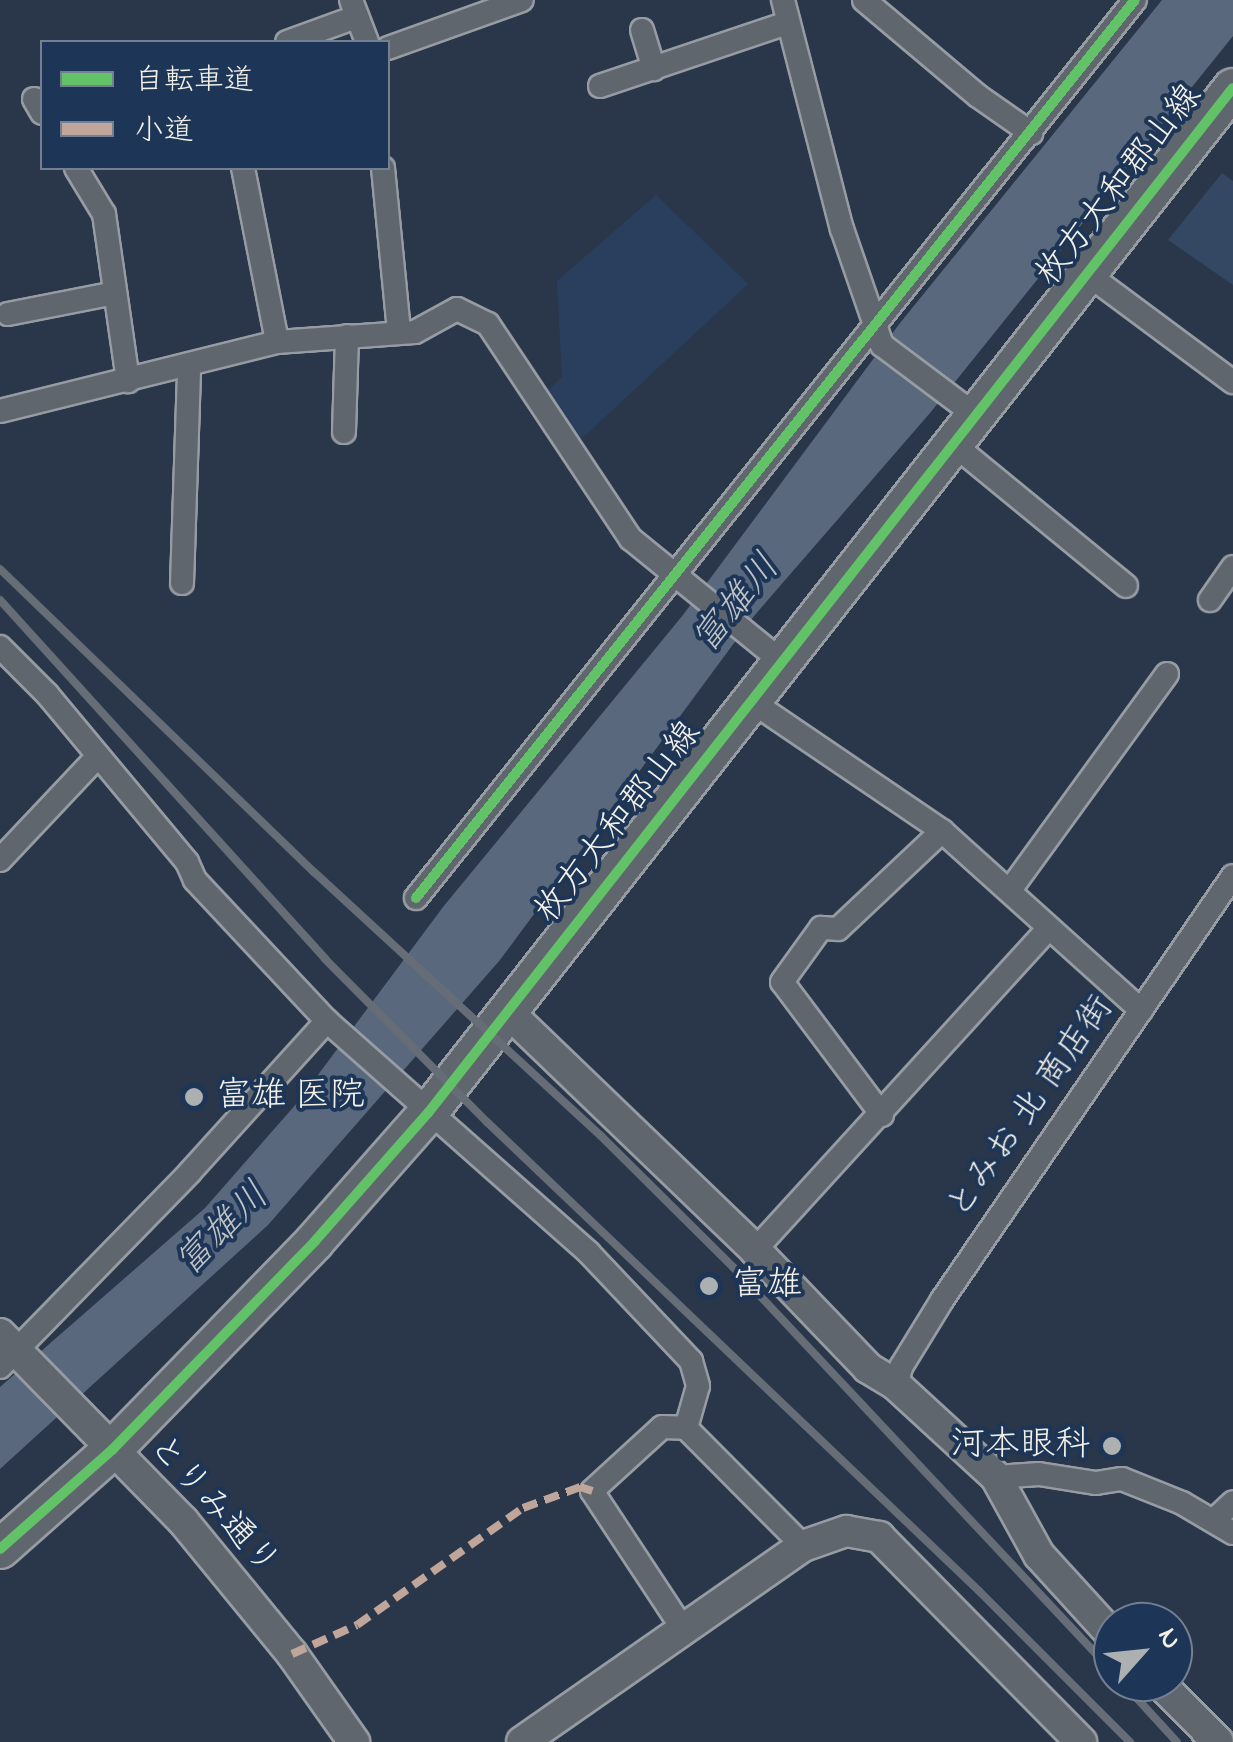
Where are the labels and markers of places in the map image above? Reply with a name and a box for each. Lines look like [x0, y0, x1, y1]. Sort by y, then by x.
place label: 富雄 医院 [216, 1076, 365, 1118]
marker: 富雄 医院 [181, 1084, 207, 1110]
place label: 富雄 [732, 1265, 802, 1307]
marker: 富雄 [696, 1273, 722, 1299]
place label: 河本眼科 [950, 1425, 1090, 1467]
marker: 河本眼科 [1099, 1433, 1125, 1459]

